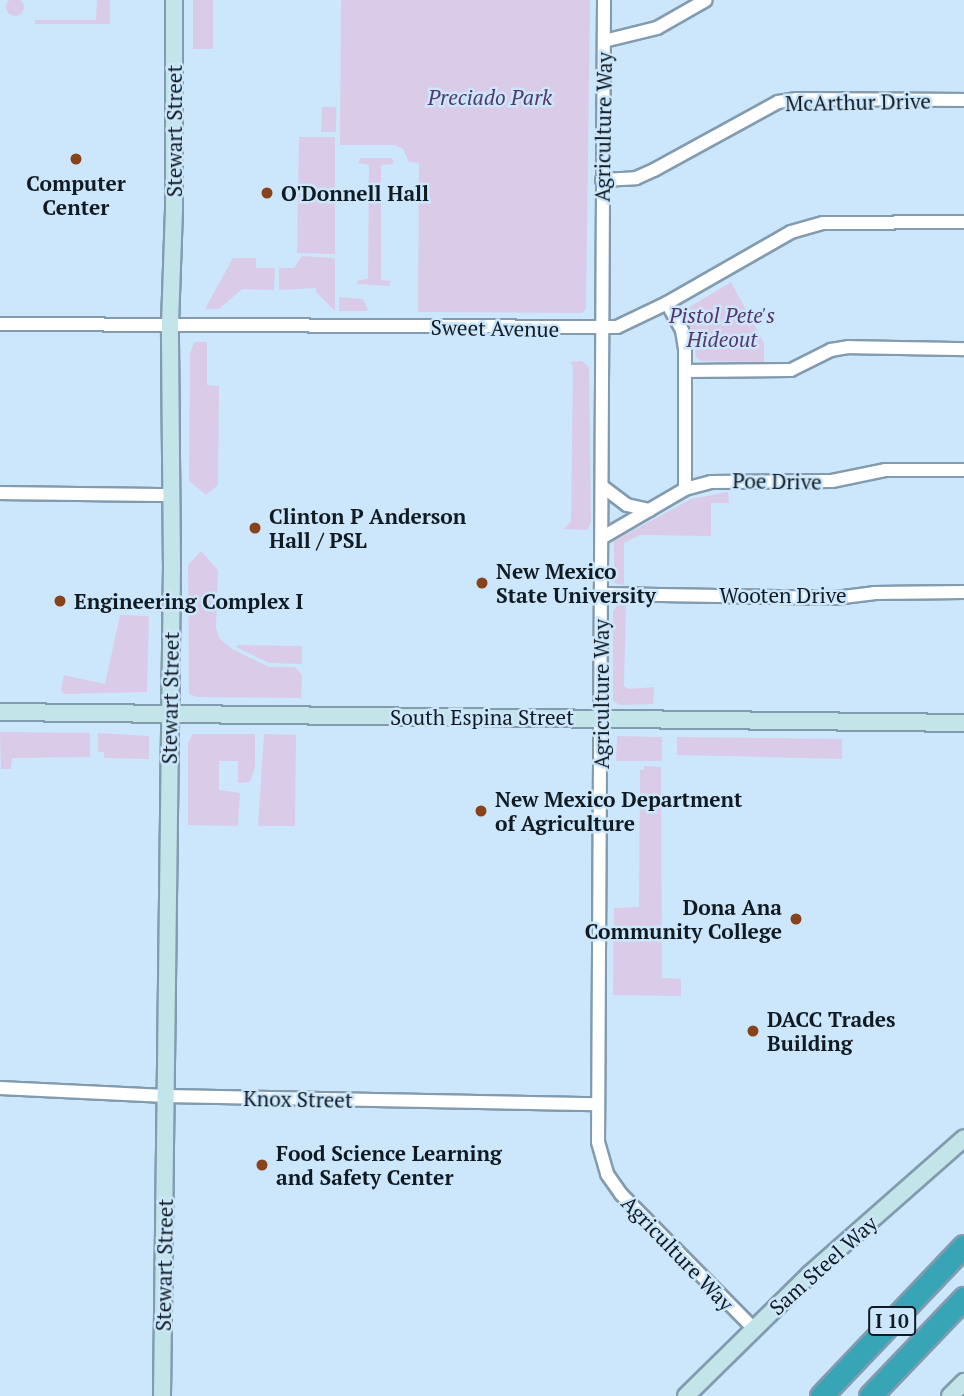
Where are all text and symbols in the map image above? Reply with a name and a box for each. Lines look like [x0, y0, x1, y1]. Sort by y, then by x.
street label: Agriculture Way [589, 52, 617, 202]
street label: Stewart Street [161, 65, 187, 197]
park label: Preciado Park [428, 84, 552, 110]
street label: McArthur Drive [785, 88, 931, 116]
marker: Computer Center [68, 151, 84, 167]
place label: Computer Center [26, 170, 126, 220]
place label: O'Donnell Hall [281, 180, 429, 206]
marker: O'Donnell Hall [259, 185, 275, 201]
park label: Pistol Pete's Hideout [669, 302, 775, 352]
street label: Sweet Avenue [430, 314, 560, 342]
street label: Poe Drive [732, 468, 822, 494]
place label: Clinton P Anderson Hall / PSL [269, 503, 467, 553]
marker: Clinton P Anderson Hall / PSL [247, 520, 263, 536]
place label: New Mexico State University [496, 558, 656, 608]
marker: New Mexico State University [474, 575, 490, 591]
street label: Wooten Drive [719, 582, 847, 608]
place label: Engineering Complex I [74, 588, 303, 614]
marker: Engineering Complex I [52, 593, 68, 609]
street label: Agriculture Way [588, 619, 614, 769]
street label: Stewart Street [156, 632, 184, 764]
street label: South Espina Street [390, 704, 574, 730]
place label: New Mexico Department of Agriculture [495, 786, 742, 836]
marker: New Mexico Department of Agriculture [473, 803, 489, 819]
place label: Dona Ana Community College [585, 894, 782, 944]
marker: Dona Ana Community College [788, 911, 804, 927]
place label: DACC Trades Building [767, 1006, 896, 1056]
marker: DACC Trades Building [745, 1023, 761, 1039]
street label: Knox Street [243, 1085, 353, 1113]
place label: Food Science Learning and Safety Center [276, 1140, 502, 1190]
marker: Food Science Learning and Safety Center [254, 1157, 270, 1173]
street label: Agriculture Way [617, 1190, 739, 1316]
street label: Stewart Street [150, 1199, 178, 1331]
street label: Sam Steel Way [764, 1210, 882, 1320]
road number: I 10 [868, 1306, 917, 1336]

